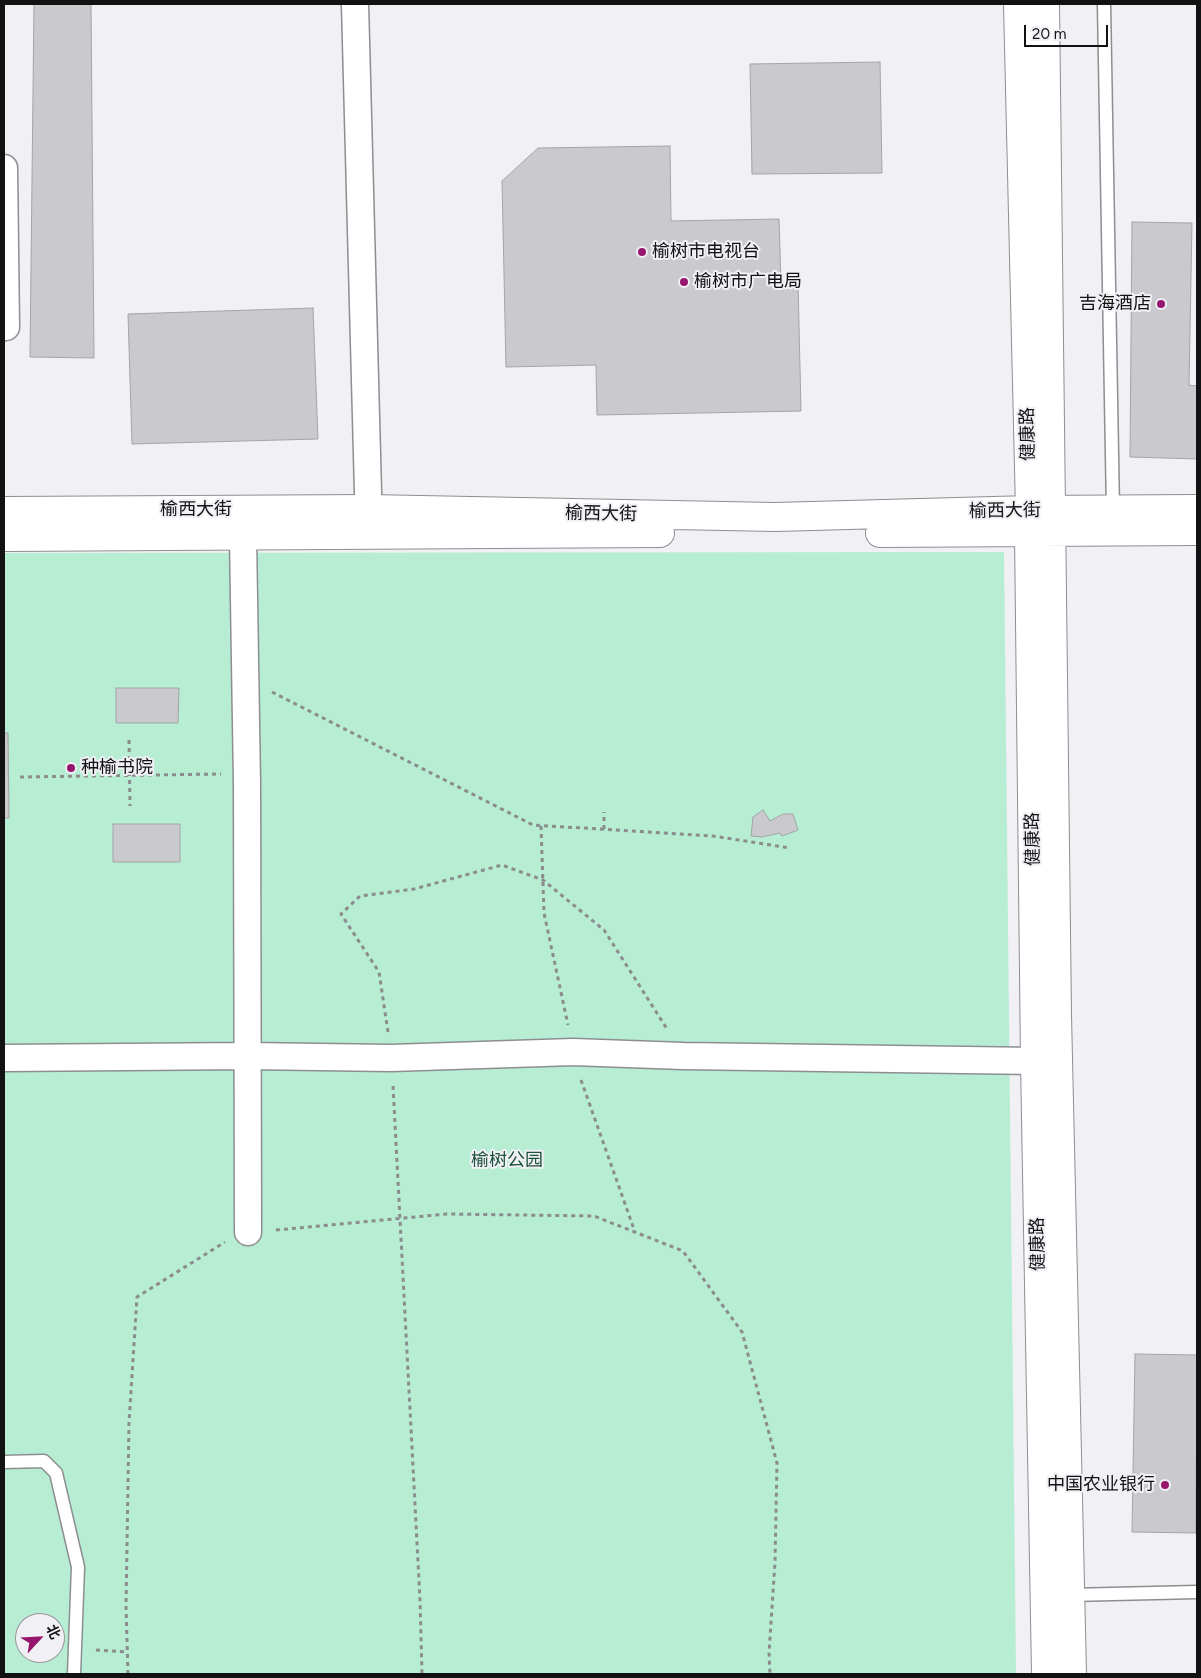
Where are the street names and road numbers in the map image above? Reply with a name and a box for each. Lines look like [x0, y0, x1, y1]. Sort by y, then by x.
street label: 健康路 [1017, 407, 1039, 461]
street label: 榆西大街 [160, 499, 232, 521]
street label: 榆西大街 [969, 500, 1041, 522]
street label: 榆西大街 [565, 503, 637, 525]
street label: 健康路 [1022, 812, 1044, 866]
street label: 健康路 [1027, 1217, 1049, 1271]

